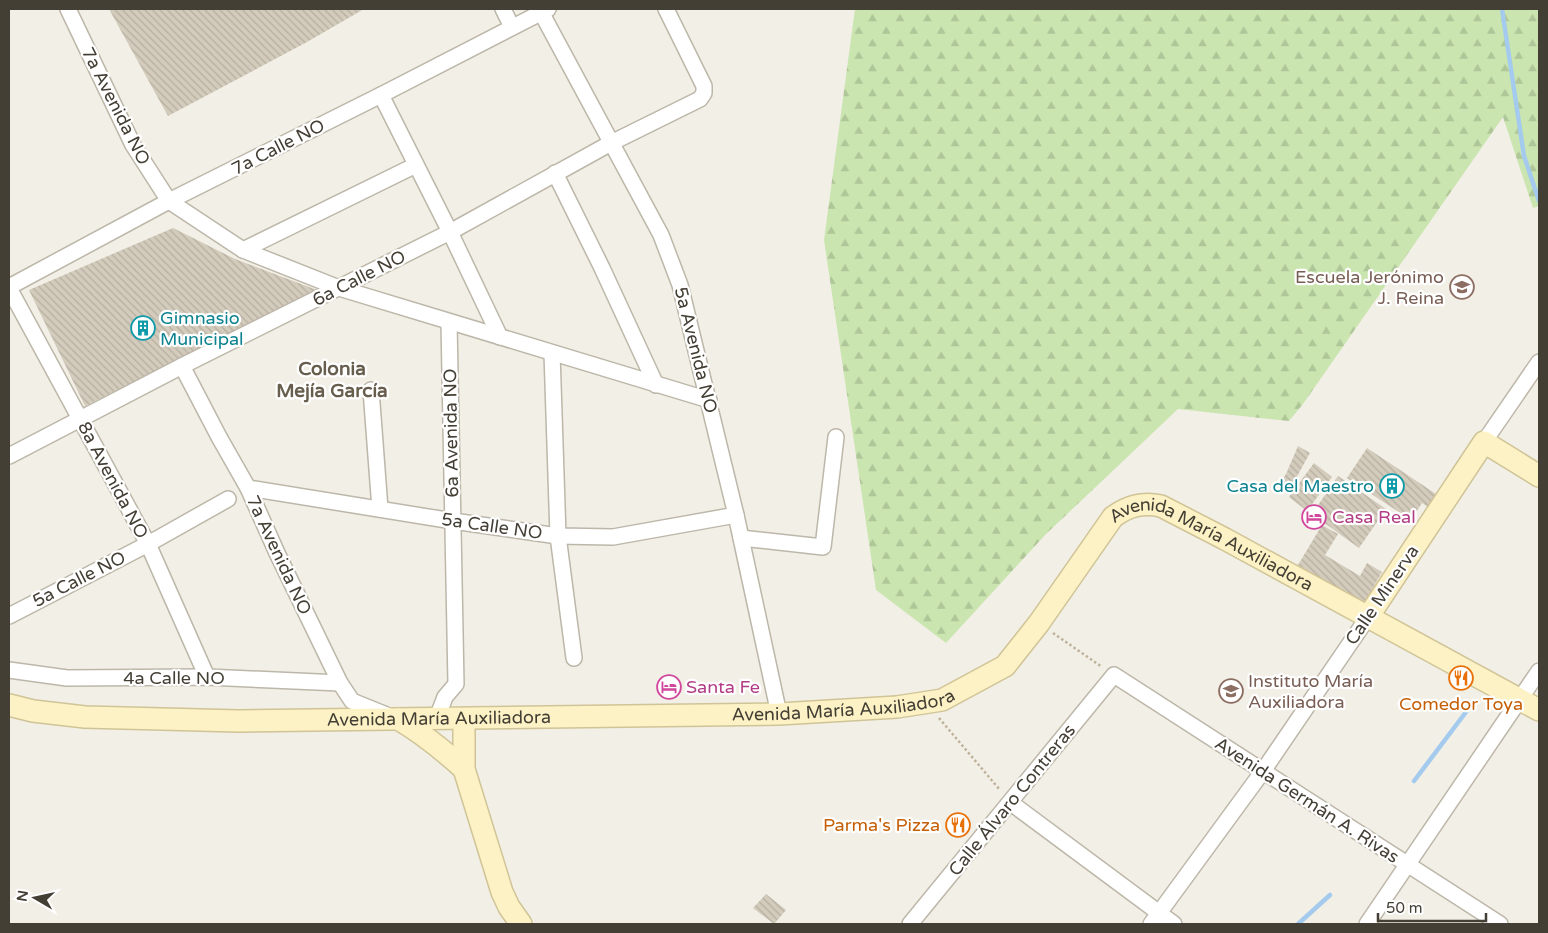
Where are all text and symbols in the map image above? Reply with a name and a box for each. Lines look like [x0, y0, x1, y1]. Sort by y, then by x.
street label: 7a Avenida NO [77, 43, 155, 169]
street label: 7a Calle NO [228, 114, 328, 180]
street label: 6a Calle NO [309, 245, 409, 311]
place label: Escuela Jerónimo J. Reina [1295, 266, 1444, 309]
school or university icon: Escuela Jerónimo J. Reina [1449, 274, 1475, 300]
street label: 5a Avenida NO [670, 285, 722, 415]
place label: Gimnasio Municipal [160, 307, 244, 350]
building icon: Gimnasio Municipal [130, 315, 156, 341]
district label: Colonia Mejía García [276, 358, 388, 403]
street label: 6a Avenida NO [439, 368, 463, 498]
street label: 8a Avenida NO [73, 418, 153, 542]
building icon: Casa del Maestro [1379, 473, 1405, 499]
place label: Casa del Maestro [1227, 475, 1374, 497]
street label: 7a Avenida NO [242, 492, 316, 618]
street label: Avenida María Auxiliadora [1105, 493, 1317, 596]
hotel icon: Casa Real [1301, 504, 1327, 530]
place label: Casa Real [1332, 506, 1416, 528]
street label: 5a Calle NO [440, 508, 544, 544]
street label: Calle Minerva [1341, 541, 1423, 649]
street label: 5a Calle NO [29, 546, 129, 612]
restaurant icon: Comedor Toya [1448, 665, 1474, 691]
street label: 4a Calle NO [123, 667, 225, 689]
place label: Instituto María Auxiliadora [1248, 670, 1373, 713]
hotel icon: Santa Fe [656, 674, 682, 700]
place label: Santa Fe [686, 676, 760, 698]
school or university icon: Instituto María Auxiliadora [1218, 678, 1244, 704]
street label: Avenida María Auxiliadora [732, 684, 959, 726]
place label: Comedor Toya [1399, 693, 1523, 715]
street label: Avenida María Auxiliadora [327, 706, 551, 731]
street label: Calle Álvaro Contreras [944, 720, 1080, 880]
street label: Avenida Germán A. Rivas [1211, 732, 1403, 868]
restaurant icon: Parma's Pizza [945, 812, 971, 838]
place label: Parma's Pizza [823, 814, 940, 836]
north arrow [10, 873, 60, 923]
text: N [13, 889, 32, 903]
scale bar [1378, 890, 1486, 922]
text: 50 m [1386, 899, 1423, 917]

